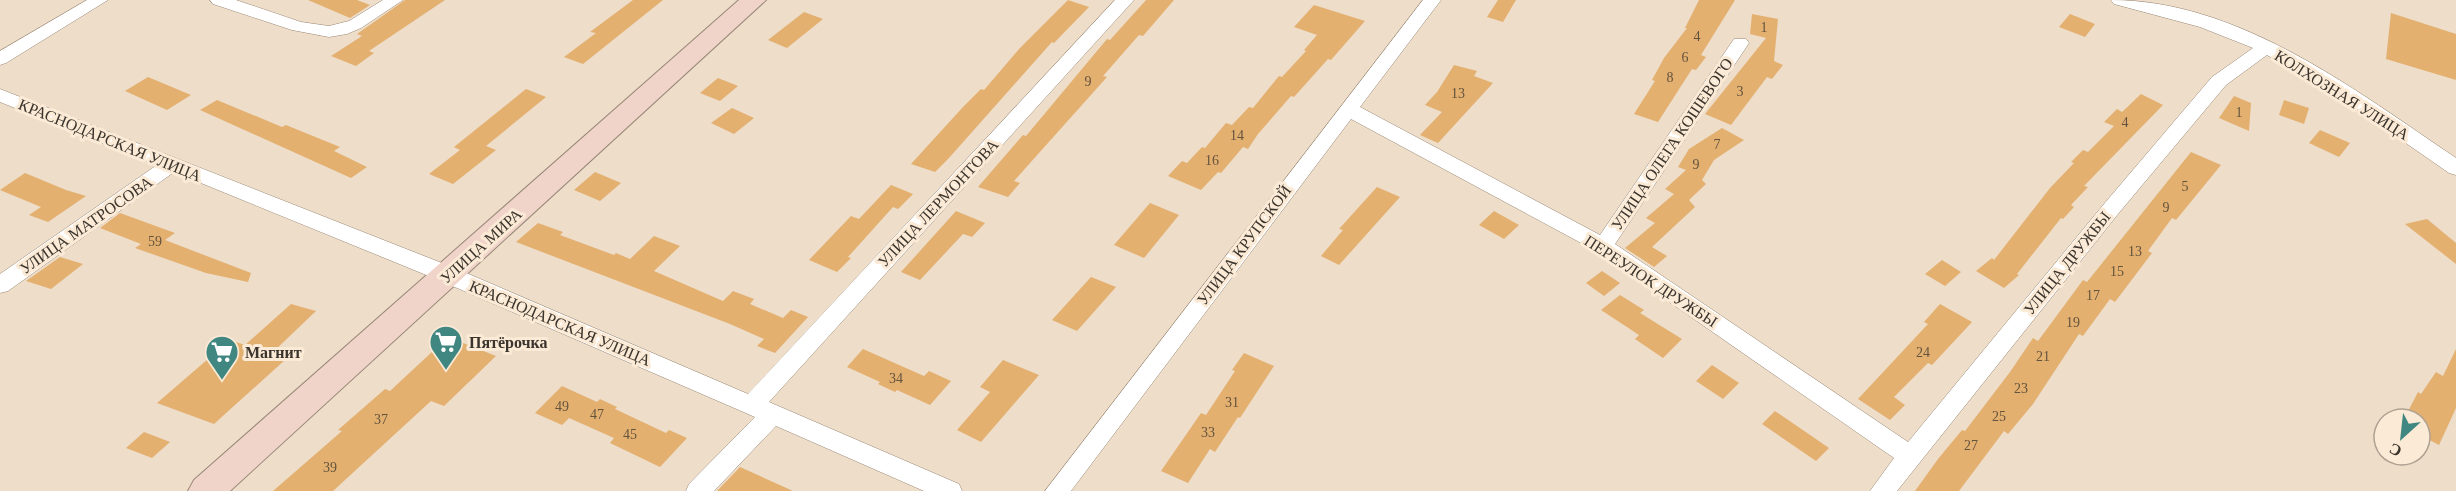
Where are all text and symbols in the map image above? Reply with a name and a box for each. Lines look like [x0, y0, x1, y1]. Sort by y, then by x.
house number: 1 [1761, 20, 1768, 35]
house number: 4 [1694, 29, 1701, 44]
street label: КОЛХОЗНАЯ УЛИЦА [2271, 47, 2413, 144]
house number: 6 [1682, 50, 1689, 65]
street label: УЛИЦА ОЛЕГА КОШЕВОГО [1608, 55, 1737, 234]
house number: 8 [1667, 70, 1674, 85]
house number: 9 [1085, 74, 1092, 89]
house number: 3 [1737, 84, 1744, 99]
house number: 13 [1451, 86, 1465, 101]
street label: КРАСНОДАРСКАЯ УЛИЦА [16, 96, 204, 186]
house number: 1 [2236, 105, 2243, 120]
house number: 4 [2122, 115, 2129, 130]
house number: 14 [1230, 128, 1244, 143]
street label: УЛИЦА ЛЕРМОНТОВА [874, 135, 1003, 271]
house number: 7 [1714, 137, 1721, 152]
house number: 16 [1205, 153, 1219, 168]
house number: 9 [1693, 157, 1700, 172]
street label: УЛИЦА МАТРОСОВА [17, 173, 156, 278]
house number: 5 [2182, 179, 2189, 194]
street label: УЛИЦА КРУПСКОЙ [1193, 181, 1296, 309]
house number: 9 [2163, 200, 2170, 215]
street label: УЛИЦА МИРА [437, 205, 526, 288]
street label: УЛИЦА ДРУЖБЫ [2020, 208, 2114, 318]
street label: ПЕРЕУЛОК ДРУЖБЫ [1581, 232, 1721, 331]
house number: 59 [148, 234, 162, 249]
house number: 13 [2128, 244, 2142, 259]
house number: 15 [2110, 264, 2124, 279]
street label: КРАСНОДАРСКАЯ УЛИЦА [466, 277, 654, 370]
house number: 17 [2086, 288, 2100, 303]
house number: 19 [2066, 315, 2080, 330]
supermarket icon: Пятёрочка [428, 324, 464, 371]
supermarket icon: Магнит [204, 334, 240, 381]
place label: Пятёрочка [469, 334, 548, 352]
place label: Магнит [245, 344, 302, 361]
house number: 24 [1916, 345, 1930, 360]
house number: 21 [2036, 349, 2050, 364]
house number: 34 [889, 371, 903, 386]
house number: 23 [2014, 381, 2028, 396]
house number: 31 [1225, 395, 1239, 410]
house number: 49 [555, 399, 569, 414]
house number: 47 [590, 407, 604, 422]
north arrow [2372, 407, 2432, 467]
house number: 25 [1992, 409, 2006, 424]
house number: 37 [374, 412, 388, 427]
house number: 33 [1201, 425, 1215, 440]
house number: 45 [623, 427, 637, 442]
house number: 27 [1964, 438, 1978, 453]
text: С [2386, 440, 2404, 460]
house number: 39 [323, 460, 337, 475]

